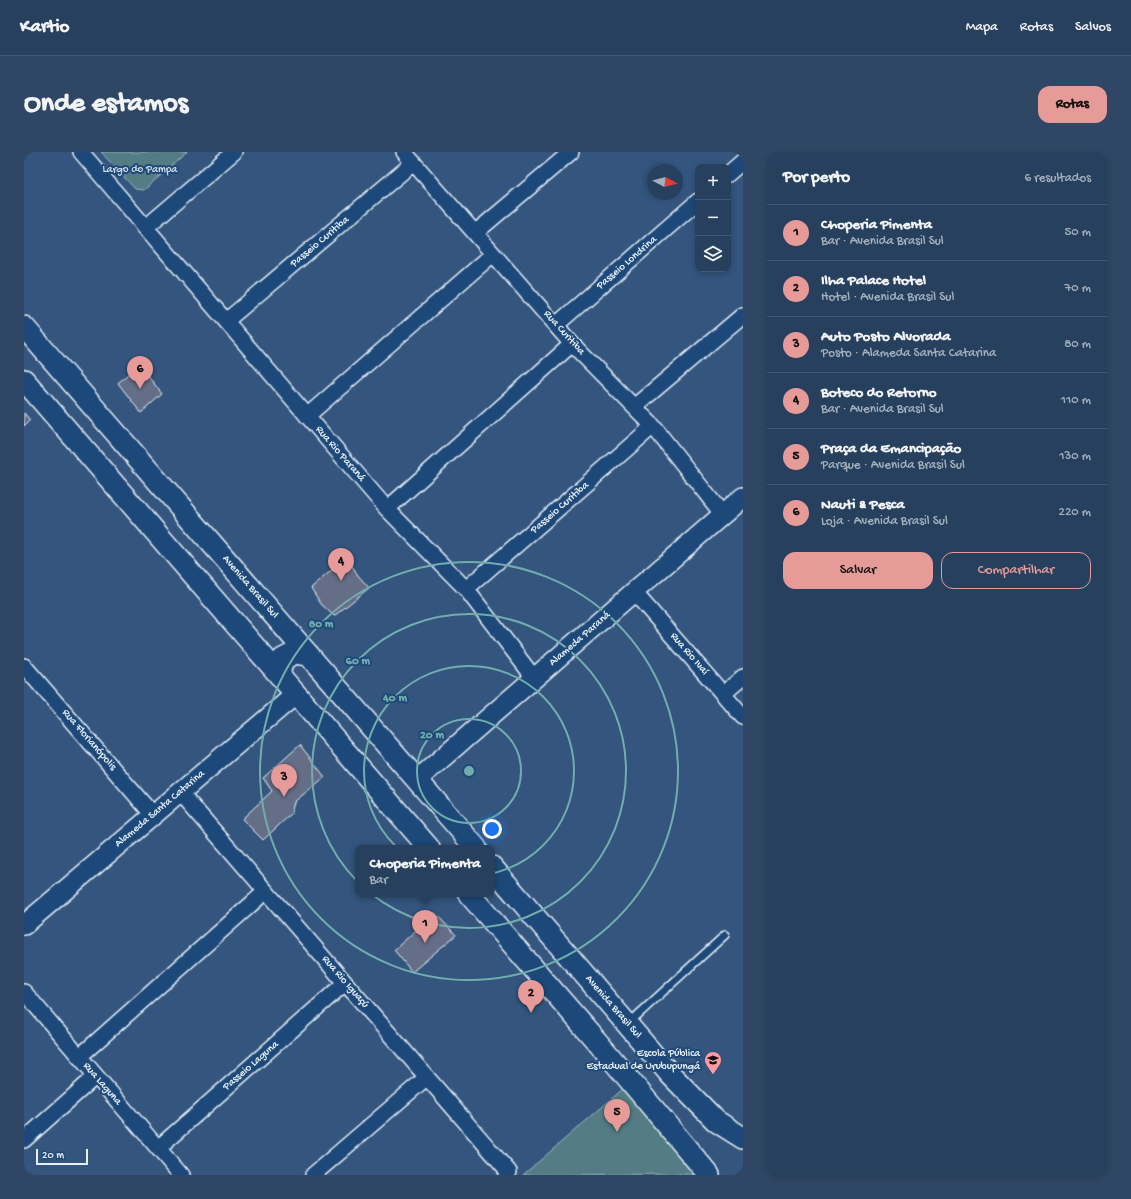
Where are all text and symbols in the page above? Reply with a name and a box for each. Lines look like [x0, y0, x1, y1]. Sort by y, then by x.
text: Kartio [20, 16, 69, 39]
text: Mapa [966, 19, 998, 36]
text: Rotas [1020, 19, 1053, 36]
text: Salvos [1075, 19, 1111, 36]
button: Rotas [1038, 86, 1107, 123]
text: Onde estamos [24, 88, 188, 121]
park label: Largo do Pampa [103, 164, 178, 176]
north arrow [647, 164, 683, 200]
map controls [695, 164, 731, 272]
button: + [695, 164, 731, 200]
text: Por perto [783, 168, 850, 188]
text: 6 resultados [1025, 171, 1091, 186]
button: − [695, 200, 731, 236]
street label: Passeio Curitiba [287, 213, 352, 271]
text: Choperia Pimenta [821, 216, 932, 234]
text: 1 [793, 225, 799, 240]
text: 50 m [1064, 225, 1091, 240]
street label: Passeio Londrina [594, 233, 660, 293]
text: Bar · Avenida Brasil Sul [821, 234, 944, 249]
button: layers [695, 236, 731, 272]
text: Ilha Palace Hotel [821, 272, 926, 290]
text: 2 [793, 281, 799, 296]
text: 70 m [1065, 281, 1091, 296]
text: Hotel · Avenida Brasil Sul [821, 290, 954, 305]
street label: Rua Curitiba [541, 308, 588, 358]
text: Auto Posto Alvorada [821, 328, 951, 346]
text: 3 [793, 337, 799, 352]
text: 80 m [1064, 337, 1091, 352]
text: Posto · Alameda Santa Catarina [821, 346, 996, 361]
pin: 6 [127, 356, 153, 389]
text: Boteco do Retorno [821, 384, 937, 402]
text: 4 [793, 393, 799, 408]
text: 110 m [1061, 393, 1091, 408]
text: Bar · Avenida Brasil Sul [821, 402, 944, 417]
street label: Rua Rio Paraná [313, 424, 368, 485]
text: Praça da Emancipação [821, 440, 961, 458]
text: 5 [793, 449, 799, 464]
text: 130 m [1059, 449, 1091, 464]
text: Parque · Avenida Brasil Sul [821, 458, 965, 473]
street label: Passeio Curitiba [528, 479, 592, 537]
text: Nauti & Pesca [821, 496, 905, 514]
text: 6 [793, 505, 799, 520]
text: 220 m [1059, 505, 1091, 520]
text: Loja · Avenida Brasil Sul [821, 514, 948, 529]
pin: 4 [328, 548, 354, 581]
button: Salvar [783, 552, 933, 589]
button: Compartilhar [941, 552, 1091, 589]
street label: Avenida Brasil Sul [219, 553, 281, 621]
street label: Alameda Paraná [547, 609, 614, 669]
text: 80 m [309, 618, 334, 632]
street label: Rua Rio Ivaí [667, 630, 711, 678]
text: 60 m [346, 655, 371, 669]
text: 40 m [382, 692, 407, 706]
street label: Rua Florianópolis [59, 707, 119, 774]
text: 20 m [420, 729, 445, 743]
pin: 3 [271, 764, 297, 797]
centre of rings [462, 764, 476, 778]
street label: Alameda Santa Catarina [113, 767, 208, 850]
your location [482, 819, 502, 839]
popup [355, 845, 495, 897]
text: Choperia Pimenta [369, 855, 481, 873]
text: Bar [369, 873, 388, 888]
pin: 1 [412, 910, 438, 943]
street label: Rua Rio Iguaçú [319, 953, 371, 1011]
street label: Avenida Brasil Sul [582, 973, 644, 1041]
pin: 2 [518, 980, 544, 1013]
street label: Passeio Laguna [220, 1038, 282, 1094]
place label: Escola Pública Estadual de Urubupungá [586, 1048, 701, 1073]
school or university icon: Escola Pública Estadual de Urubupungá [703, 1050, 723, 1075]
street label: Rua Laguna [80, 1060, 124, 1108]
pin: 5 [604, 1099, 630, 1132]
scale bar [36, 1147, 88, 1166]
text: 20 m [42, 1150, 64, 1162]

